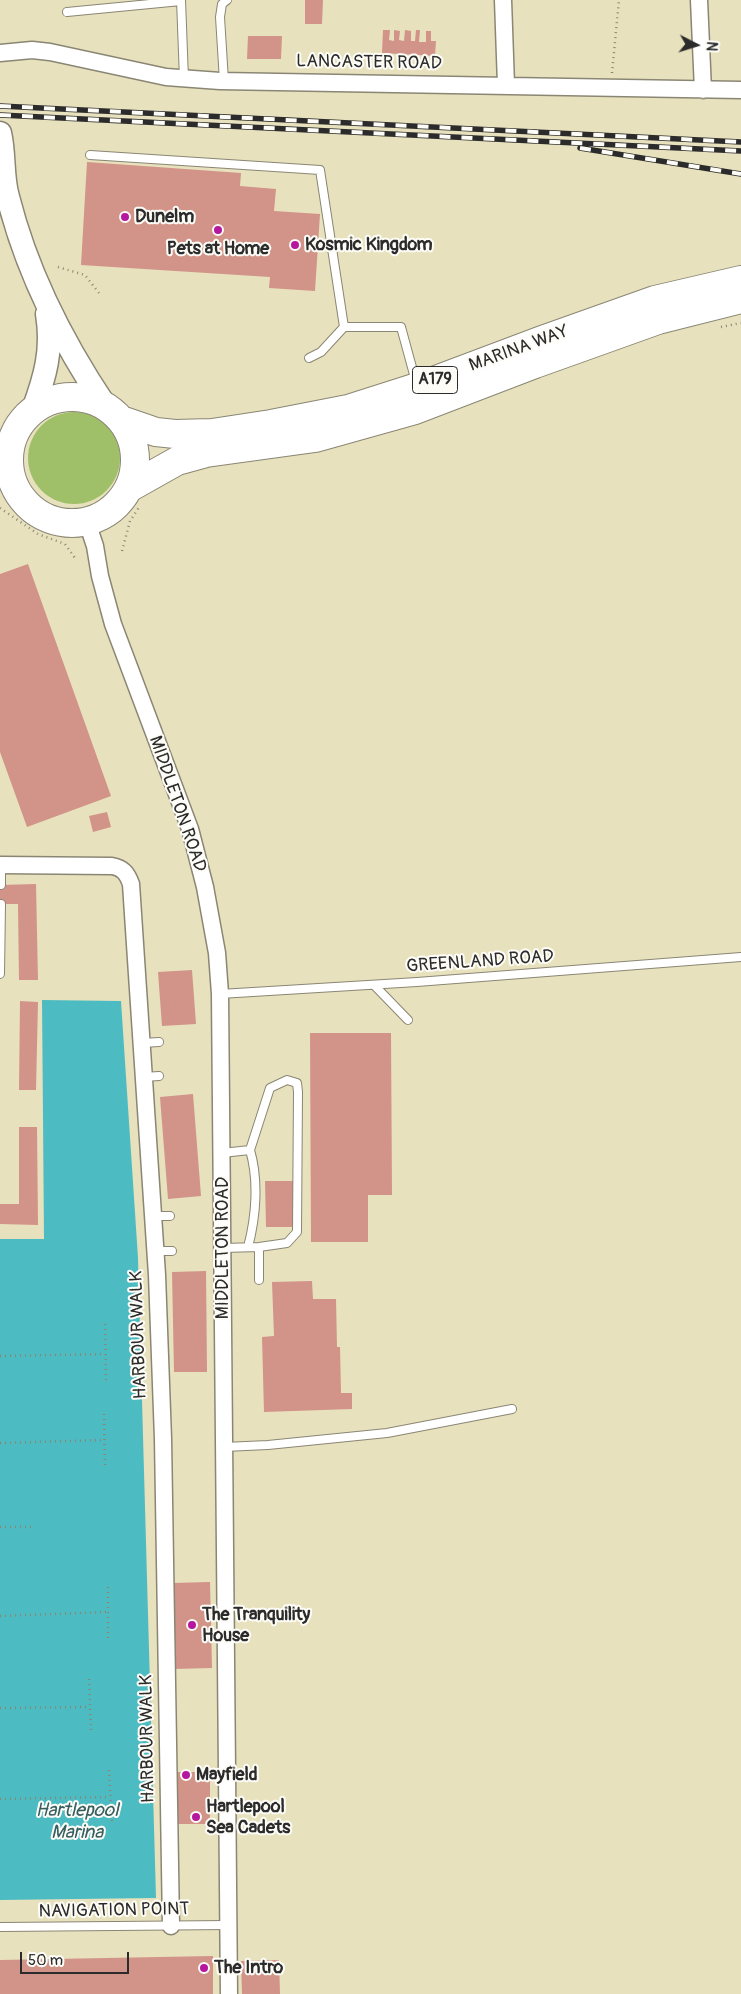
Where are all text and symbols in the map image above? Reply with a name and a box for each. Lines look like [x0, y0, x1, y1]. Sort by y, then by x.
north arrow [671, 20, 721, 70]
text: N [703, 41, 720, 52]
street label: LANCASTER ROAD [296, 51, 442, 75]
place label: Dunelm [135, 206, 194, 228]
marker: Dunelm [119, 211, 131, 223]
marker: Pets at Home [212, 224, 224, 236]
place label: Kosmic Kingdom [305, 234, 432, 256]
place label: Pets at Home [167, 238, 269, 260]
marker: Kosmic Kingdom [289, 239, 301, 251]
street label: MARINA WAY [466, 321, 572, 377]
road number: A179 [412, 366, 458, 394]
street label: MIDDLETON ROAD [144, 733, 210, 875]
street label: GREENLAND ROAD [406, 946, 554, 978]
street label: MIDDLETON ROAD [212, 1177, 234, 1319]
street label: HARBOUR WALK [126, 1270, 152, 1400]
place label: The Tranquility House [202, 1604, 310, 1646]
marker: The Tranquility House [186, 1619, 198, 1631]
street label: HARBOUR WALK [136, 1675, 160, 1803]
place label: Mayfield [196, 1764, 258, 1786]
marker: Mayfield [180, 1769, 192, 1781]
place label: Hartlepool Sea Cadets [206, 1796, 290, 1838]
water label: Hartlepool Marina [35, 1800, 119, 1844]
marker: Hartlepool Sea Cadets [190, 1811, 202, 1823]
street label: NAVIGATION POINT [38, 1899, 190, 1923]
scale bar [22, 1942, 131, 1974]
text: 50 m [28, 1951, 63, 1970]
place label: The Intro [214, 1957, 283, 1979]
marker: The Intro [198, 1962, 210, 1974]

